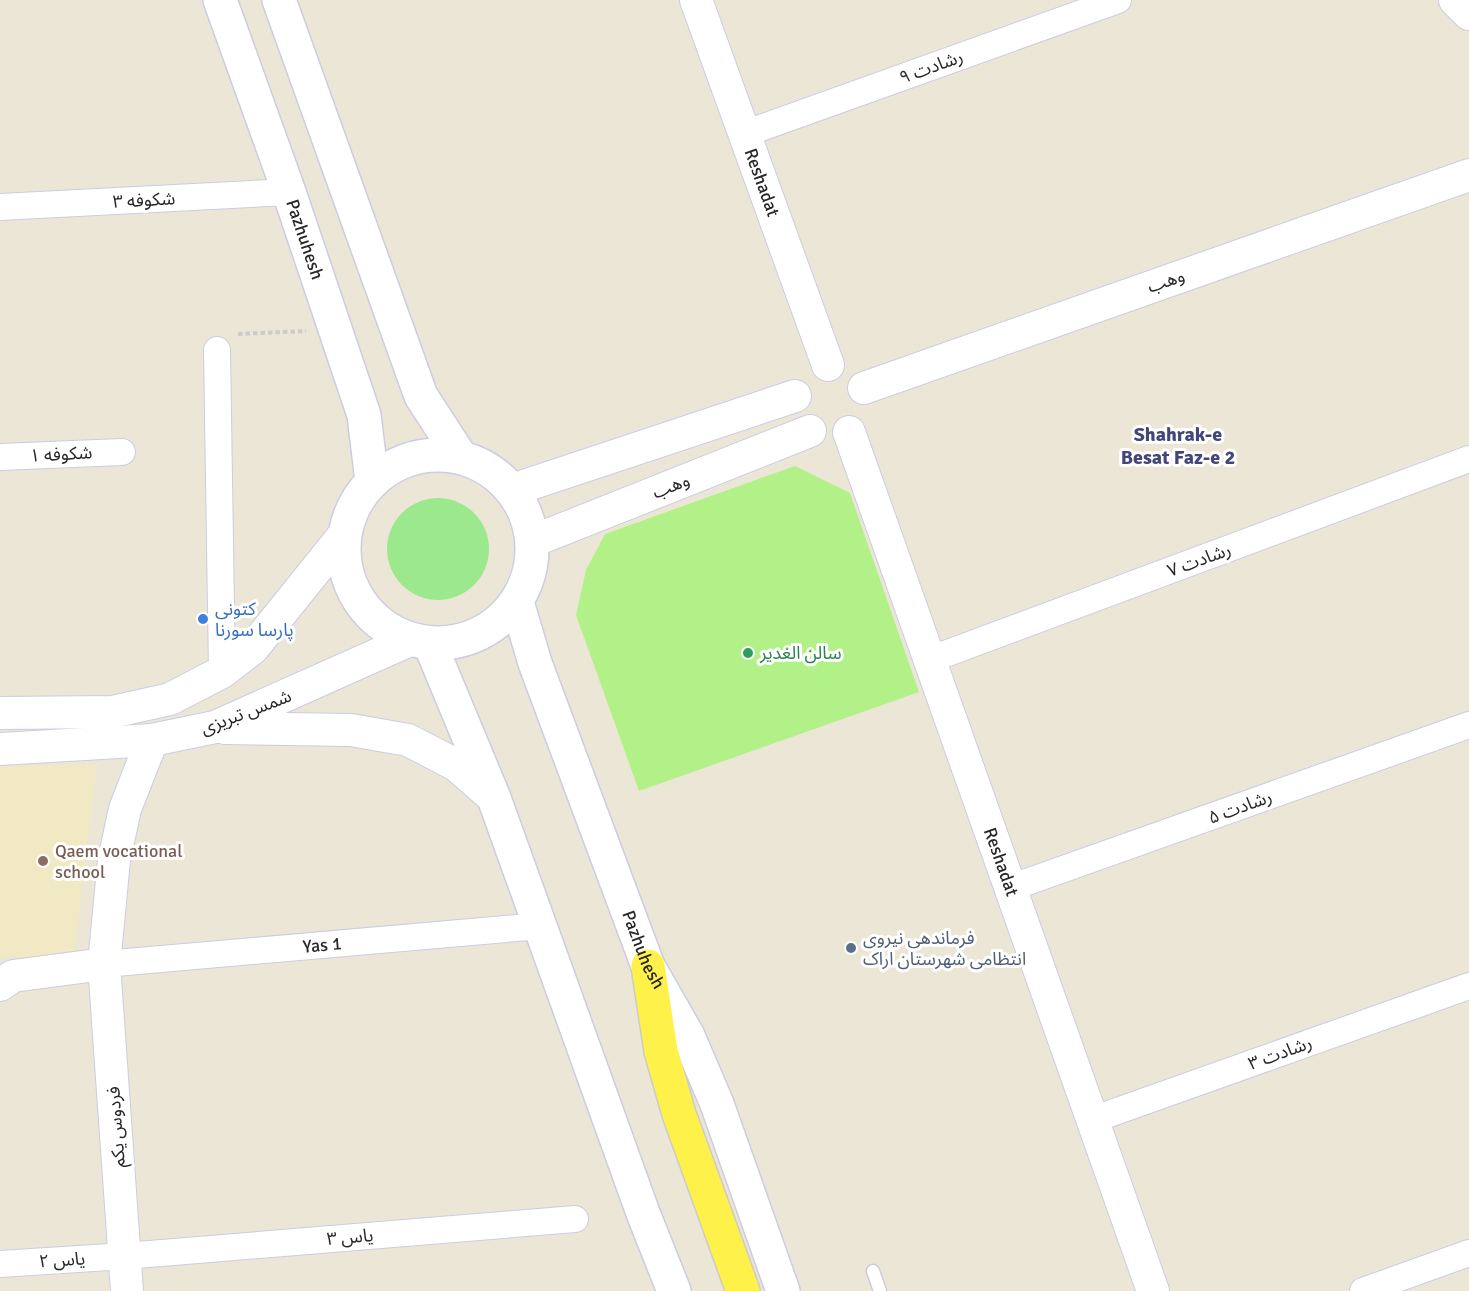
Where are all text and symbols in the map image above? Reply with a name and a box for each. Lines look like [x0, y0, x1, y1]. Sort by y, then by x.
street label: رشادت ۹ [896, 45, 966, 89]
street label: Reshadat [740, 145, 784, 220]
street label: شکوفه ۳ [112, 187, 176, 213]
street label: Pazhuhesh [281, 196, 329, 282]
street label: وهب [1144, 264, 1188, 298]
district label: Shahrak-e Besat Faz-e 2 [1121, 422, 1235, 470]
street label: شکوفه ۱ [29, 441, 93, 467]
street label: وهب [649, 469, 693, 503]
street label: رشادت ۷ [1164, 538, 1234, 582]
place label: کتونی پارسا سورنا [215, 598, 294, 641]
marker: کتونی پارسا سورنا [196, 612, 210, 626]
place label: سالن الغدیر [759, 642, 842, 664]
marker: سالن الغدیر [741, 646, 755, 660]
street label: شمس تبریزی [197, 685, 295, 739]
street label: رشادت ۵ [1205, 785, 1275, 829]
street label: Reshadat [979, 825, 1023, 899]
place label: Qaem vocational school [55, 840, 183, 883]
marker: Qaem vocational school [36, 854, 50, 868]
street label: Pazhuhesh [617, 907, 670, 993]
place label: فرماندهی نیروی انتظامی شهرستان اراک [863, 927, 1026, 970]
street label: Yas 1 [302, 932, 343, 958]
marker: فرماندهی نیروی انتظامی شهرستان اراک [844, 941, 858, 955]
street label: رشادت ۳ [1245, 1031, 1315, 1075]
street label: فردوس یکم [102, 1085, 132, 1168]
street label: یاس ۳ [326, 1224, 374, 1250]
street label: یاس ۲ [38, 1247, 86, 1273]

